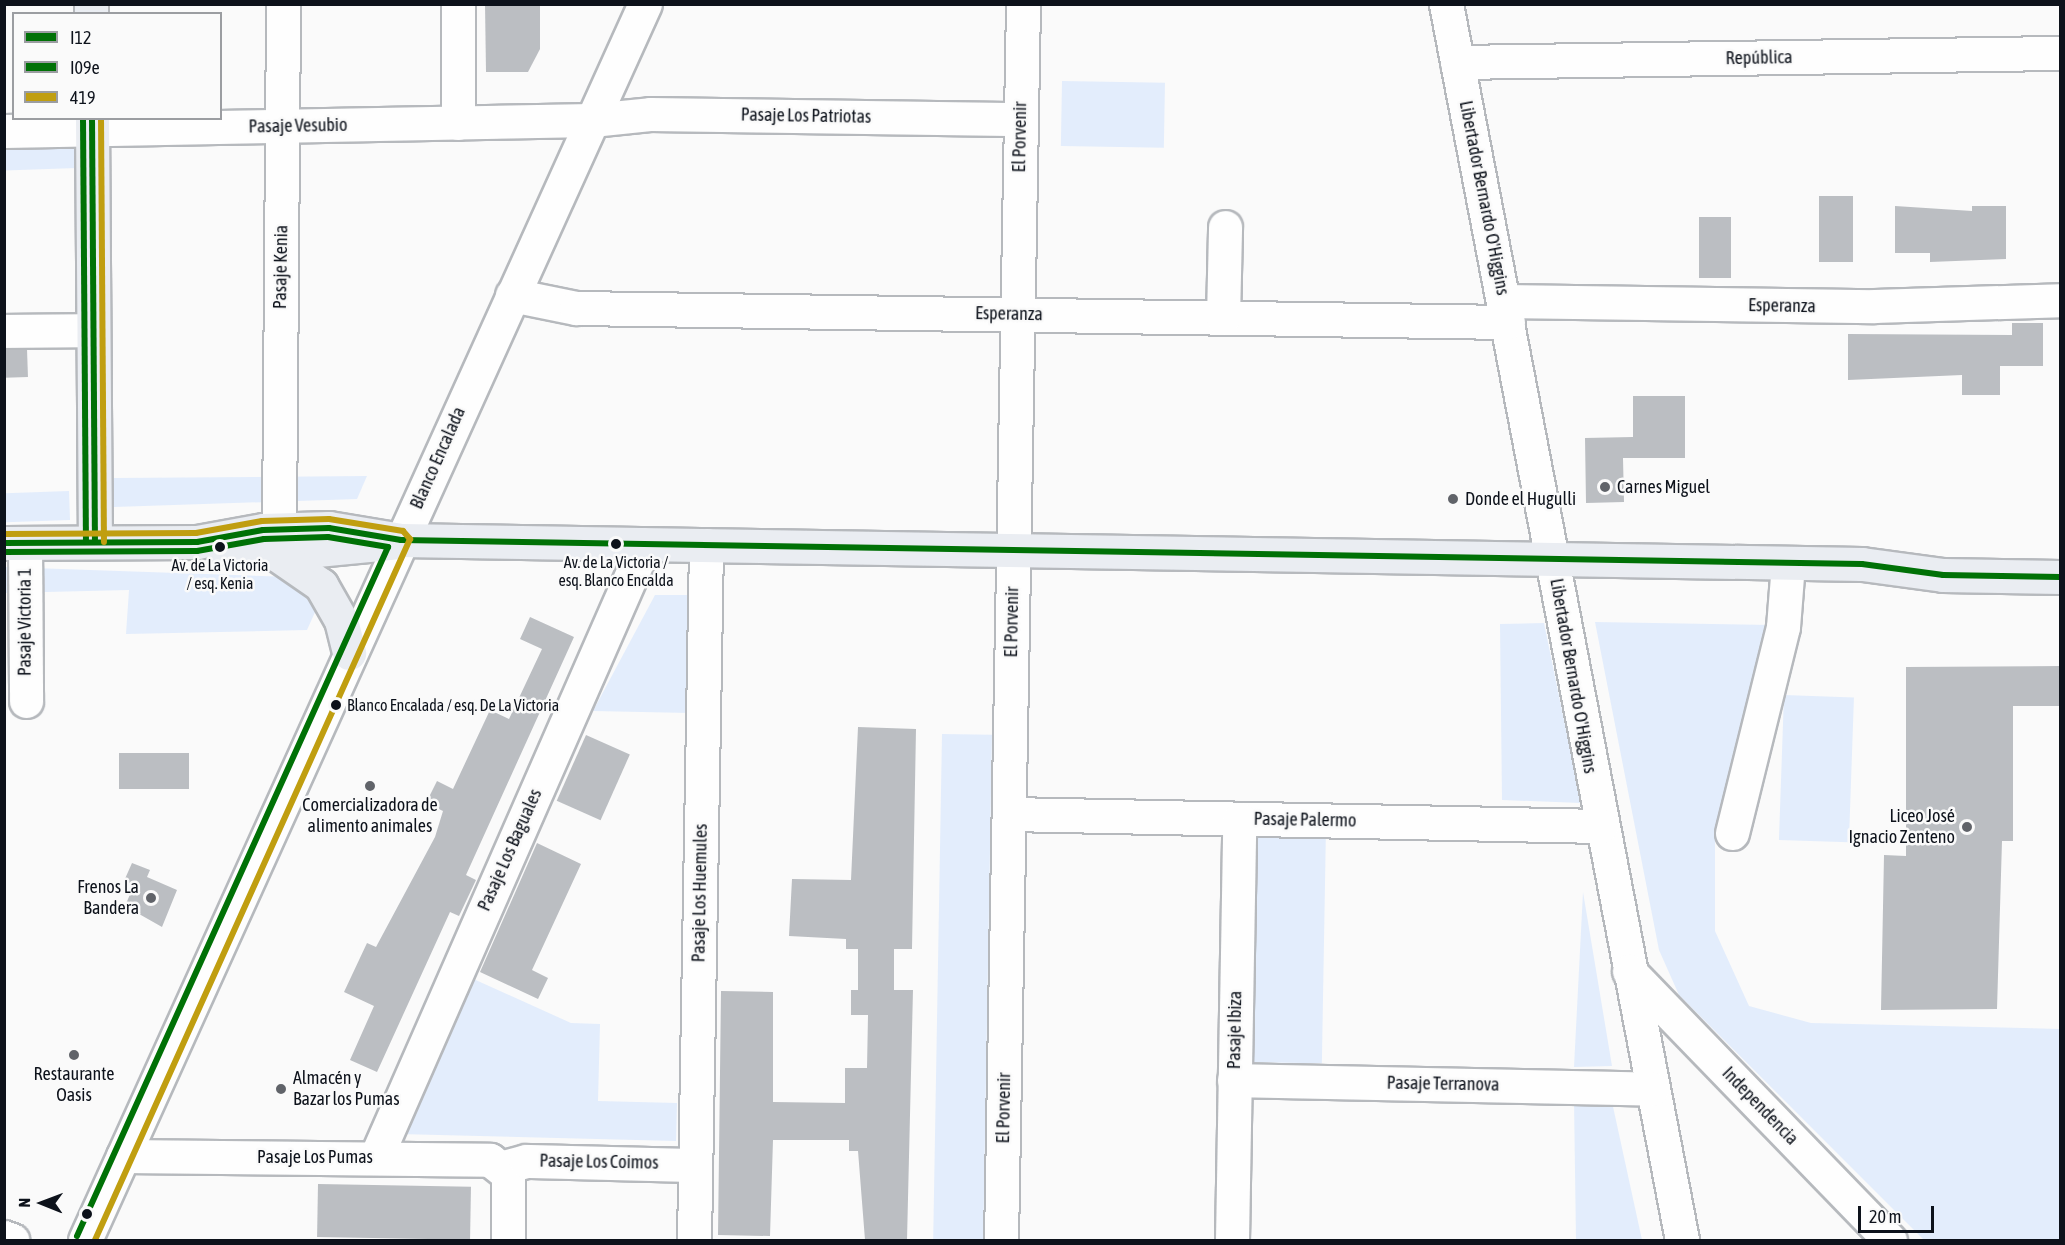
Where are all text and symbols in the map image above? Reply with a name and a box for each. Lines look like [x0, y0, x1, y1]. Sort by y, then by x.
legend [12, 12, 222, 120]
text: I12 [70, 27, 92, 48]
street label: República [1725, 47, 1793, 69]
text: I09e [70, 57, 100, 78]
text: 419 [70, 87, 95, 108]
street label: Libertador Bernardo O'Higgins [1455, 99, 1513, 297]
street label: El Porvenir [1009, 101, 1031, 173]
street label: Pasaje Los Patriotas [741, 104, 871, 128]
street label: Pasaje Vesubio [248, 114, 348, 138]
street label: Pasaje Kenia [269, 225, 293, 309]
street label: Esperanza [1748, 295, 1816, 317]
street label: Esperanza [975, 303, 1043, 325]
street label: Blanco Encalada [406, 404, 470, 512]
place label: Carnes Miguel [1617, 476, 1710, 498]
marker: Carnes Miguel [1598, 480, 1612, 494]
place label: Donde el Hugulli [1465, 488, 1576, 510]
marker: Donde el Hugulli [1446, 492, 1460, 506]
marker: Av. de La Victoria / esq. Blanco Encalda [610, 538, 622, 550]
marker: Av. de La Victoria / esq. Kenia [214, 541, 226, 553]
place label: Av. de La Victoria / esq. Blanco Encalda [558, 552, 674, 590]
place label: Av. de La Victoria / esq. Kenia [171, 555, 269, 593]
street label: Pasaje Victoria 1 [14, 568, 36, 676]
street label: Libertador Bernardo O'Higgins [1545, 577, 1601, 775]
street label: El Porvenir [1001, 586, 1023, 658]
place label: Blanco Encalada / esq. De La Victoria [347, 695, 559, 715]
marker: Blanco Encalada / esq. De La Victoria [330, 699, 342, 711]
marker: Comercializadora de alimento animales [363, 779, 377, 793]
street label: Pasaje Los Baguales [473, 786, 547, 914]
place label: Comercializadora de alimento animales [302, 795, 438, 838]
place label: Liceo José Ignacio Zenteno [1848, 806, 1955, 848]
street label: Pasaje Palermo [1253, 808, 1357, 832]
marker: Liceo José Ignacio Zenteno [1960, 820, 1974, 834]
street label: Pasaje Los Huemules [688, 823, 712, 963]
place label: Frenos La Bandera [77, 877, 139, 920]
marker: Frenos La Bandera [144, 891, 158, 905]
street label: Pasaje Ibiza [1224, 991, 1246, 1069]
marker: Restaurante Oasis [67, 1048, 81, 1062]
street label: Independencia [1717, 1063, 1803, 1149]
place label: Restaurante Oasis [34, 1064, 114, 1106]
place label: Almacén y Bazar los Pumas [293, 1068, 400, 1110]
street label: El Porvenir [993, 1072, 1015, 1144]
street label: Pasaje Terranova [1387, 1072, 1499, 1096]
marker: Almacén y Bazar los Pumas [274, 1082, 288, 1096]
street label: Pasaje Los Pumas [257, 1146, 373, 1168]
street label: Pasaje Los Coimos [539, 1150, 659, 1174]
north arrow [12, 1173, 72, 1233]
scale bar [1861, 1194, 1938, 1232]
text: N [15, 1198, 33, 1208]
text: 20 m [1869, 1206, 1901, 1227]
unlabelled marker [81, 1208, 93, 1220]

